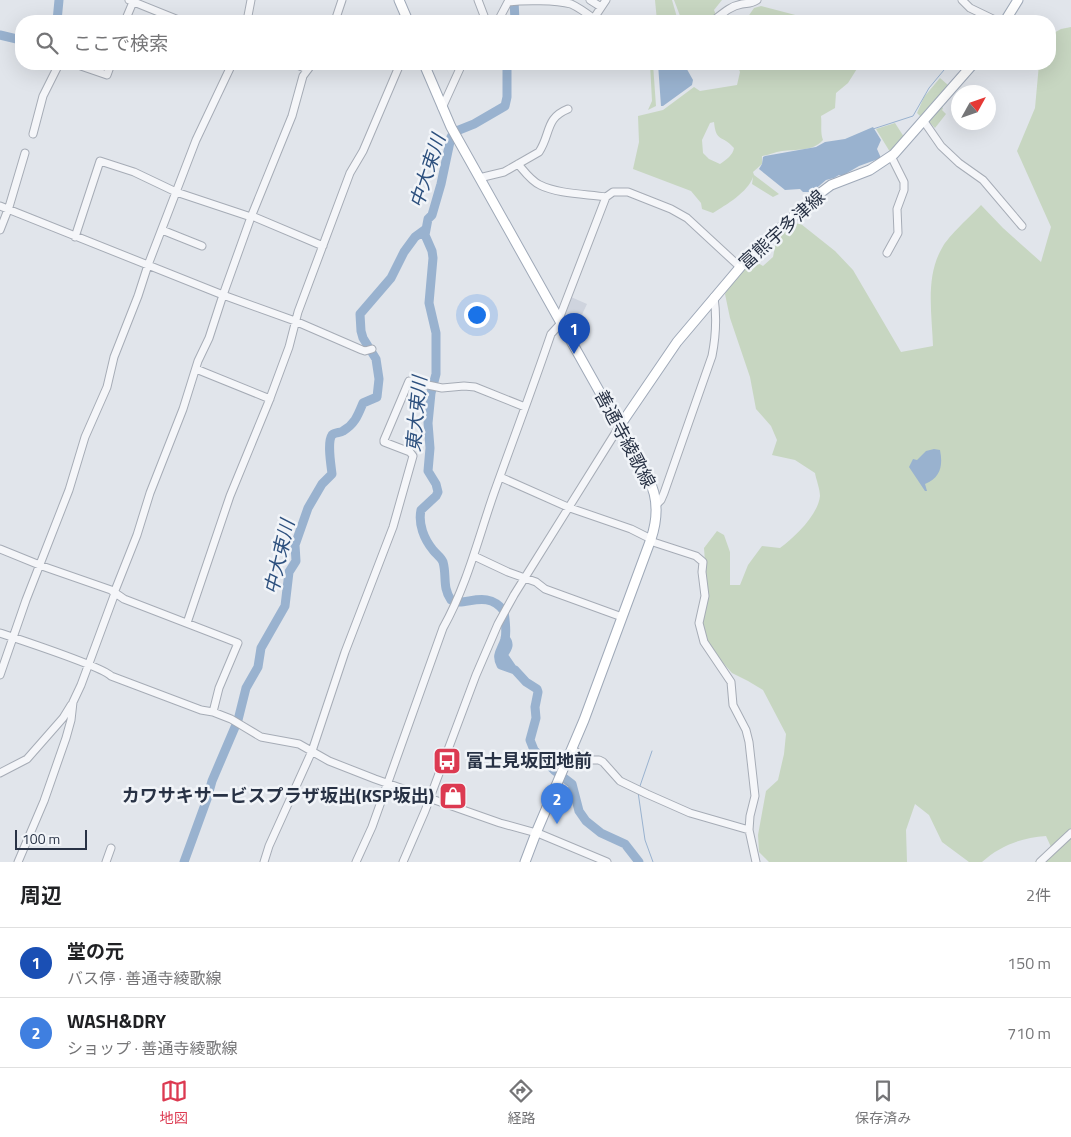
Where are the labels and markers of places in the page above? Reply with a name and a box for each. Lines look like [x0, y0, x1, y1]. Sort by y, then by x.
pin: 1 [558, 313, 590, 354]
bus stop icon: 富士見坂団地前 [432, 746, 462, 776]
place label: 富士見坂団地前 [466, 747, 592, 774]
shop icon: カワサキサービスプラザ坂出(KSP坂出) [438, 781, 468, 811]
place label: カワサキサービスプラザ坂出(KSP坂出) [122, 782, 434, 809]
pin: 2 [541, 783, 573, 824]

